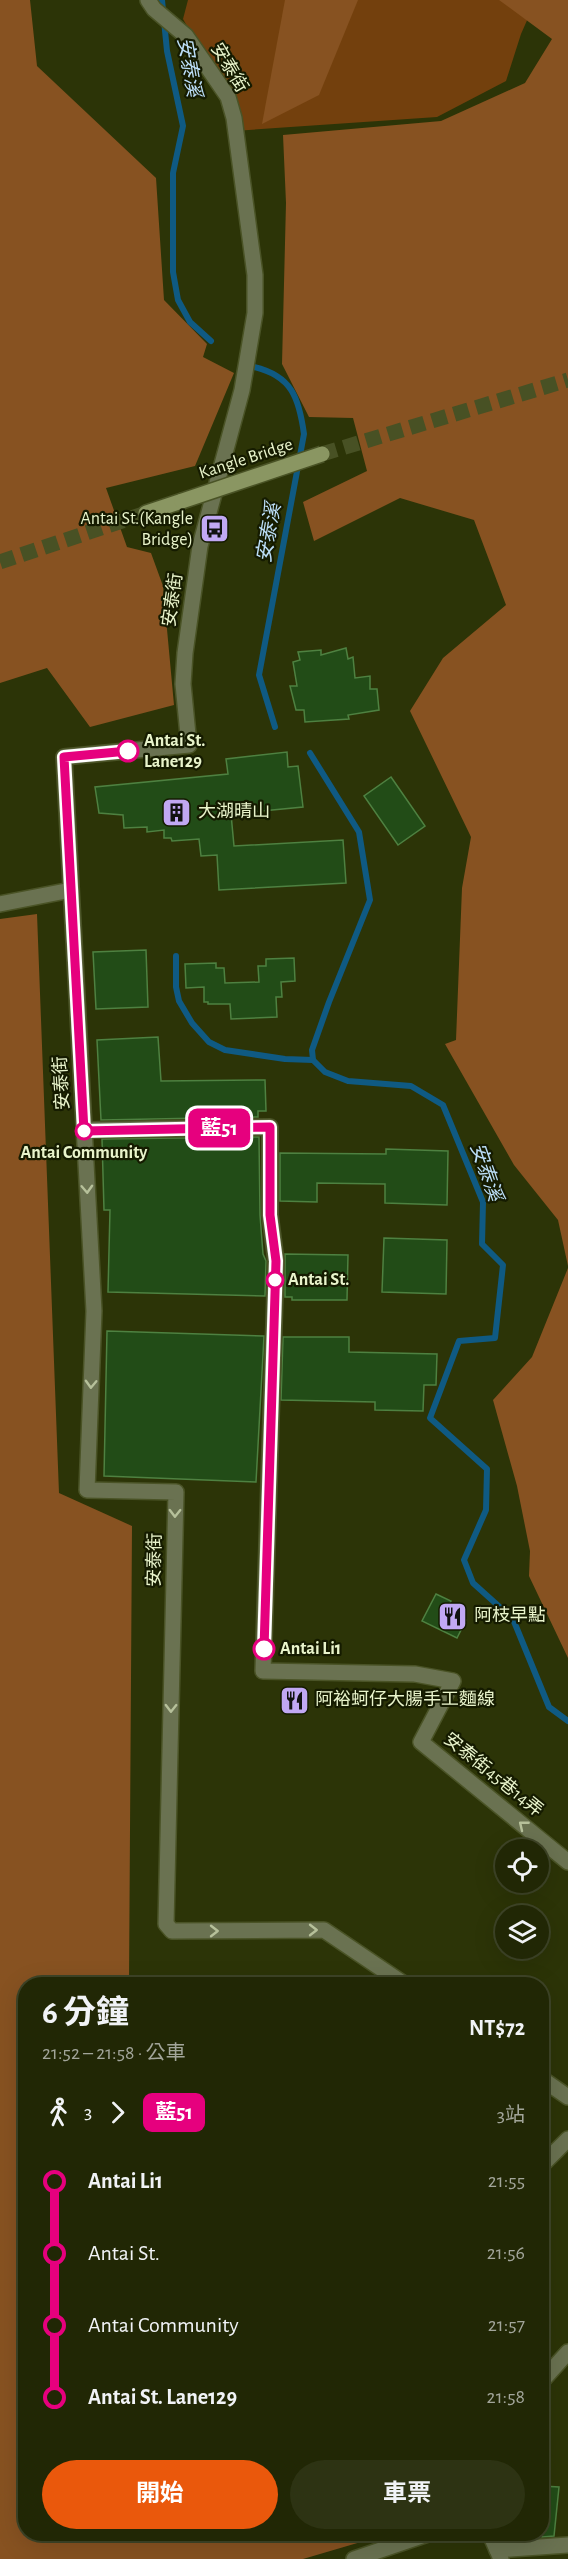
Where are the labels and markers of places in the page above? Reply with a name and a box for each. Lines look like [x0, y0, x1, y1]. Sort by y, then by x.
place label: Antai St.(Kangle Bridge) [81, 510, 193, 549]
bus stop icon: Antai St.(Kangle Bridge) [198, 513, 230, 545]
place label: Antai St. Lane129 [144, 732, 205, 771]
marker: Antai St. Lane129 [117, 740, 139, 762]
building icon: 大湖晴山 [161, 796, 193, 828]
place label: 大湖晴山 [198, 801, 270, 821]
marker: Antai Community [75, 1122, 93, 1140]
place label: Antai Community [21, 1144, 148, 1162]
marker: Antai St. [266, 1271, 284, 1289]
place label: Antai St. [288, 1271, 349, 1289]
restaurant icon: 阿枝早點 [437, 1600, 469, 1632]
place label: 阿枝早點 [474, 1605, 546, 1625]
marker: Antai Li1 [253, 1638, 275, 1660]
place label: Antai Li1 [280, 1640, 341, 1658]
restaurant icon: 阿裕蚵仔大腸手工麵線 [278, 1684, 310, 1716]
place label: 阿裕蚵仔大腸手工麵線 [315, 1689, 495, 1709]

